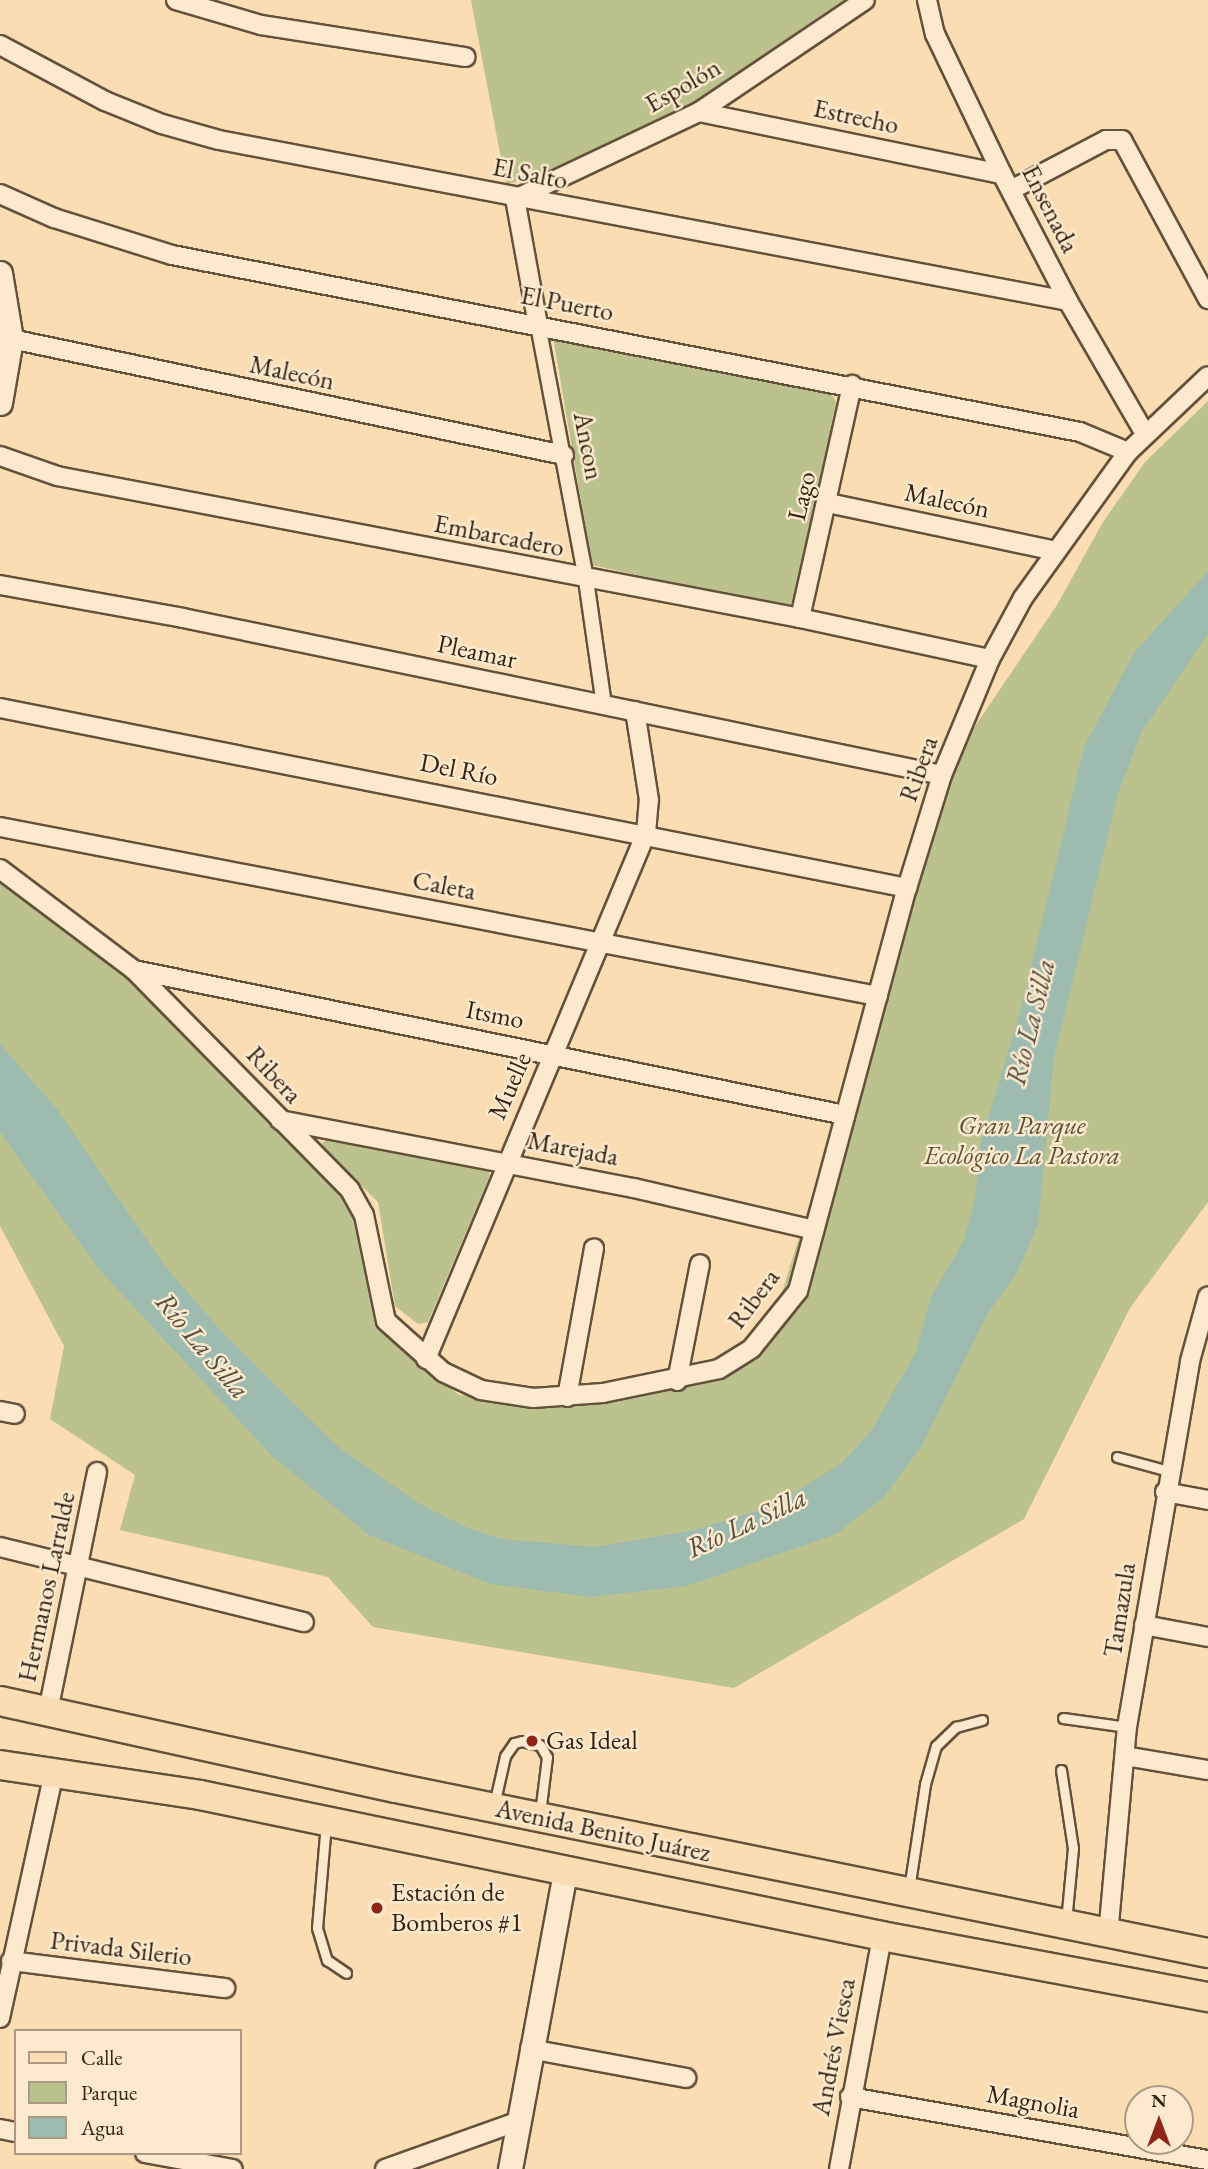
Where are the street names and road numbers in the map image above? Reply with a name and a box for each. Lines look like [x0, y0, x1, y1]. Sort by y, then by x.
street label: Espolón [640, 52, 726, 120]
street label: Estrecho [810, 93, 902, 141]
street label: El Salto [490, 151, 570, 197]
street label: Ensenada [1015, 160, 1085, 258]
street label: El Puerto [518, 280, 616, 328]
street label: Malecón [247, 349, 337, 397]
street label: Ancon [566, 409, 610, 483]
street label: Lago [781, 468, 823, 524]
street label: Malecón [902, 477, 992, 525]
street label: Embarcadero [431, 508, 567, 564]
street label: Pleamar [434, 628, 520, 676]
street label: Ribera [893, 732, 945, 806]
street label: Del Río [417, 747, 501, 793]
street label: Caleta [410, 865, 478, 907]
street label: Itsmo [463, 994, 527, 1036]
street label: Ribera [240, 1040, 308, 1110]
street label: Muelle [482, 1048, 538, 1124]
street label: Marejada [525, 1125, 621, 1173]
street label: Ribera [721, 1263, 787, 1335]
street label: Hermanos Larralde [12, 1489, 82, 1685]
street label: Tamazula [1097, 1561, 1143, 1659]
street label: Avenida Benito Juárez [493, 1793, 713, 1869]
street label: Privada Silerio [48, 1925, 194, 1973]
street label: Andrés Viesca [805, 1975, 863, 2119]
street label: Magnolia [984, 2078, 1082, 2126]

